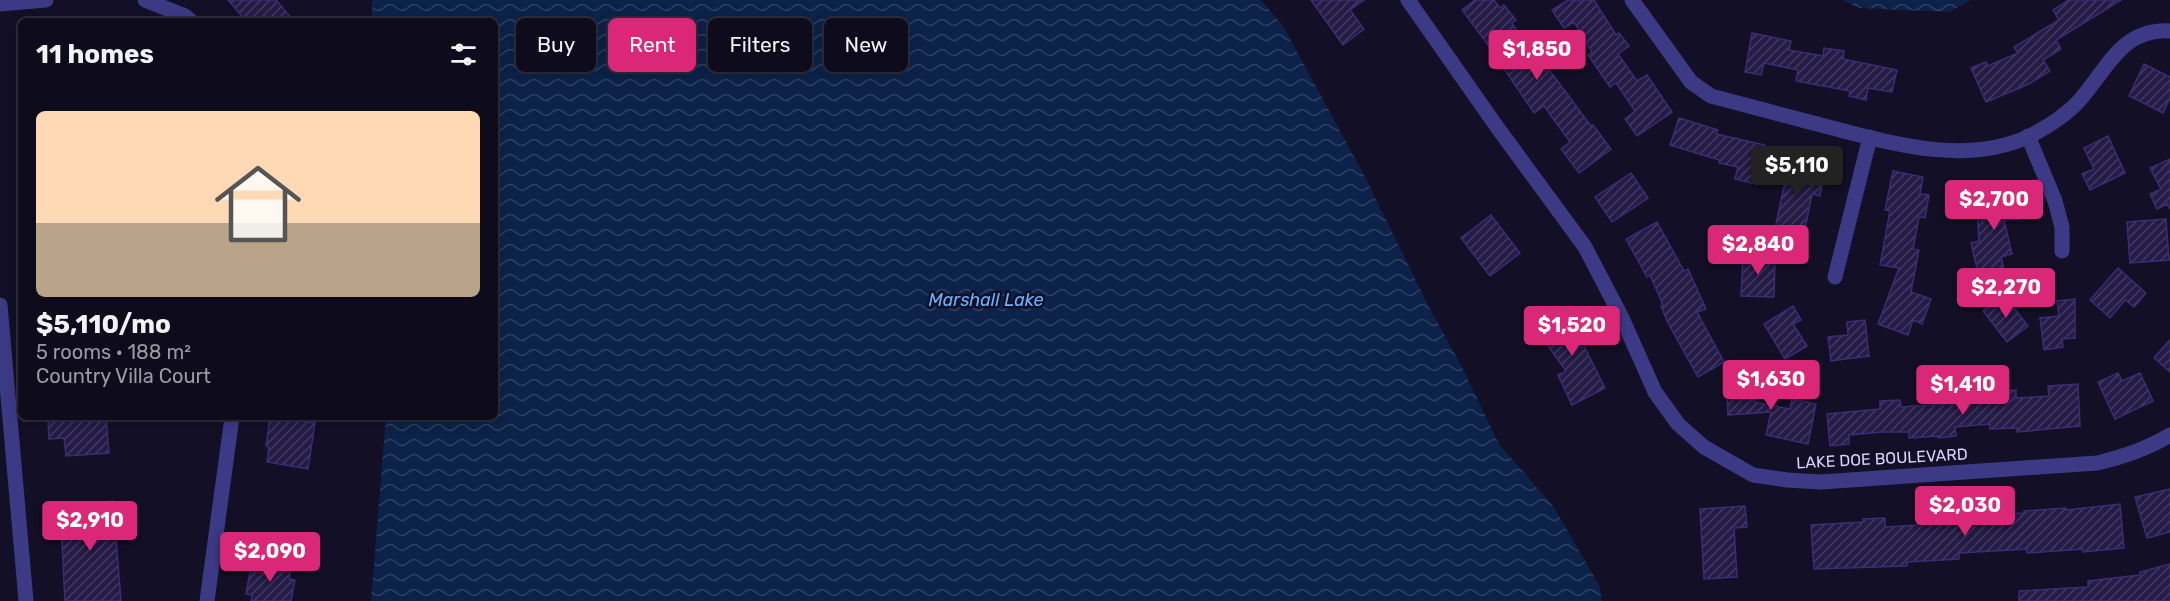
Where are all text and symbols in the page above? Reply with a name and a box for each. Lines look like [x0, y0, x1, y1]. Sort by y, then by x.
chip: Buy [516, 18, 596, 72]
chip: Rent [608, 18, 696, 72]
chip: Filters [708, 18, 812, 72]
chip: New [824, 18, 908, 72]
pin: $1,850 [1488, 30, 1586, 81]
text: $1,850 [1503, 37, 1571, 61]
icon: filters [447, 38, 480, 71]
text: 11 homes [36, 39, 154, 70]
pin: $5,110 [1748, 146, 1846, 197]
icon: home [204, 150, 312, 258]
text: $5,110 [1765, 153, 1829, 177]
pin: $2,700 [1945, 180, 2043, 231]
text: $2,700 [1959, 187, 2029, 211]
pin: $2,840 [1709, 225, 1807, 276]
text: $2,840 [1722, 232, 1794, 256]
pin: $2,270 [1957, 268, 2055, 319]
text: $2,270 [1971, 275, 2041, 299]
water label: Marshall Lake [928, 289, 1044, 311]
pin: $1,520 [1523, 306, 1621, 357]
text: $5,110/mo [36, 309, 171, 340]
text: $1,520 [1538, 313, 1606, 337]
text: 5 rooms · 188 m² [36, 340, 191, 364]
pin: $1,630 [1722, 360, 1820, 411]
text: Country Villa Court [36, 364, 211, 388]
pin: $1,410 [1914, 365, 2012, 416]
text: $1,630 [1737, 367, 1805, 391]
text: $1,410 [1930, 372, 1996, 396]
street label: LAKE DOE BOULEVARD [1796, 445, 1968, 472]
pin: $2,030 [1916, 486, 2014, 537]
text: $2,030 [1929, 493, 2001, 517]
pin: $2,910 [41, 501, 139, 552]
text: $2,910 [56, 508, 124, 532]
pin: $2,090 [221, 532, 319, 583]
text: $2,090 [234, 539, 306, 563]

